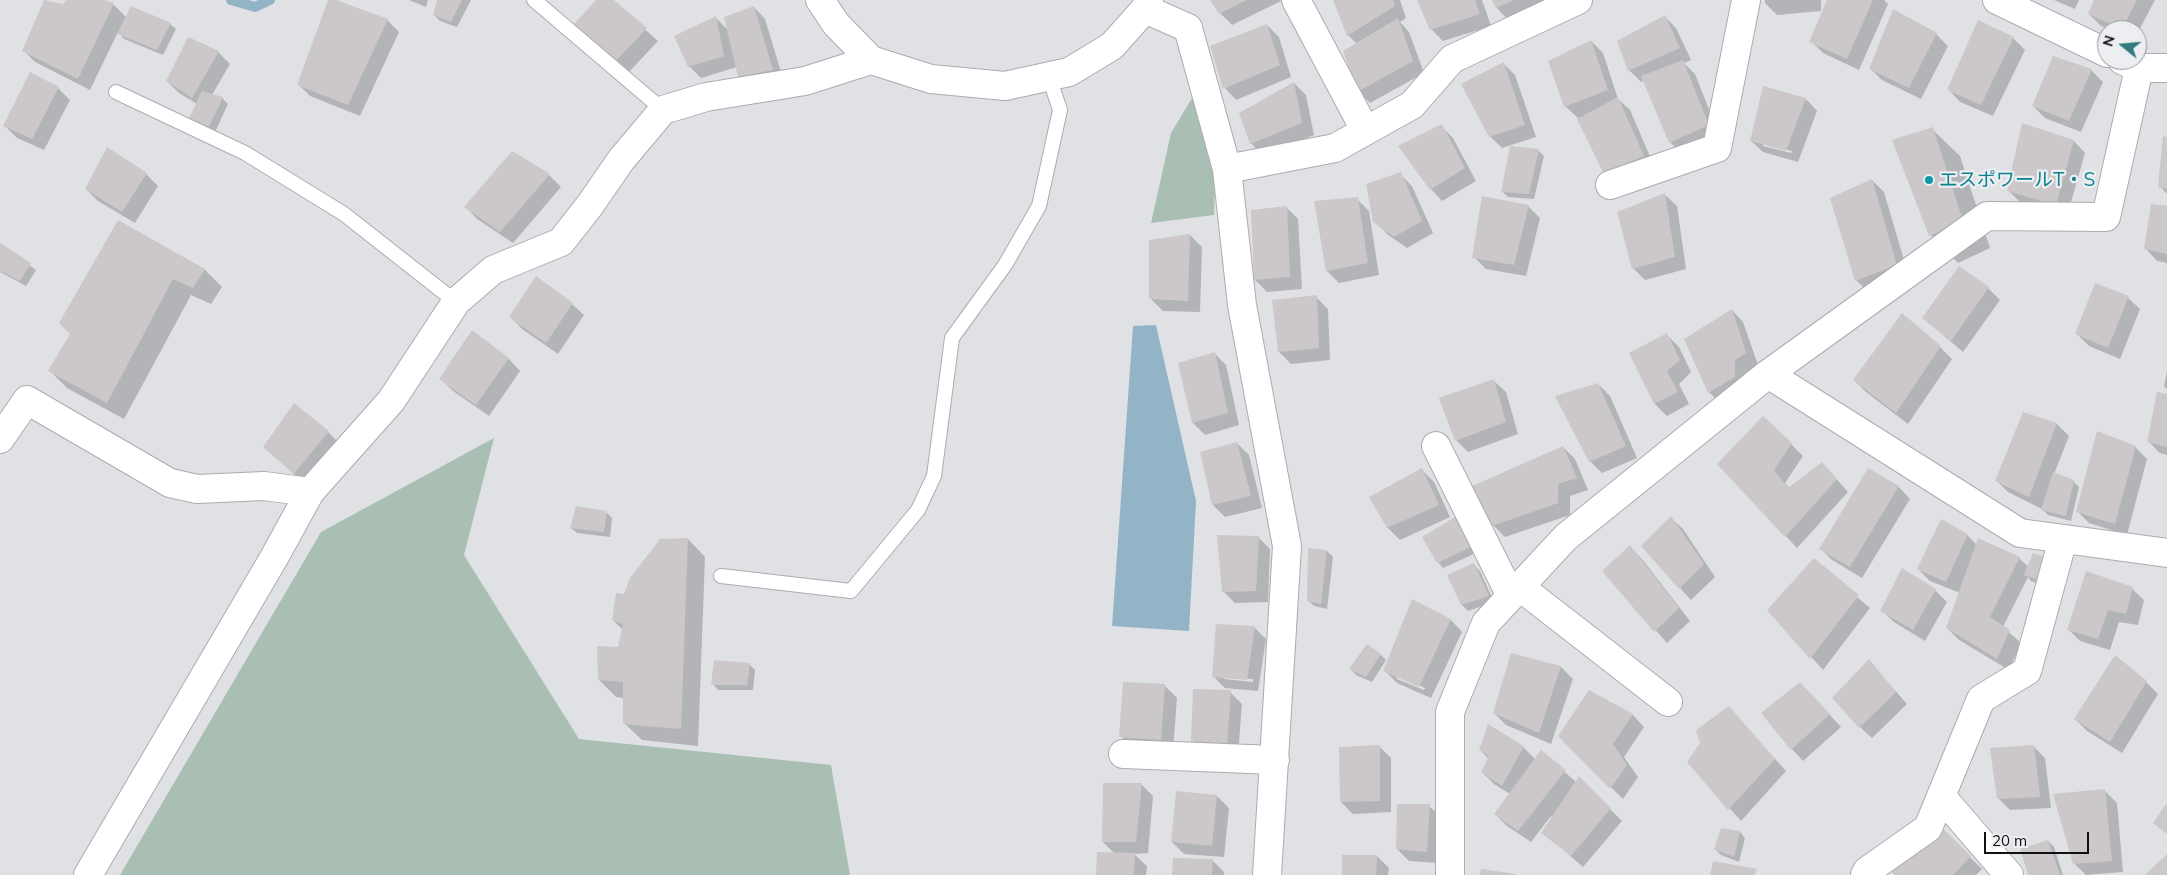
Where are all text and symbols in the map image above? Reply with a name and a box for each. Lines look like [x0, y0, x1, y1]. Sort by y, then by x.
north arrow [2097, 20, 2147, 70]
text: N [2098, 33, 2119, 49]
place label: エスポワールT・S [1939, 169, 2095, 191]
marker: エスポワールT・S [1923, 174, 1935, 186]
scale bar [1987, 822, 2092, 854]
text: 20 m [1992, 831, 2027, 850]

